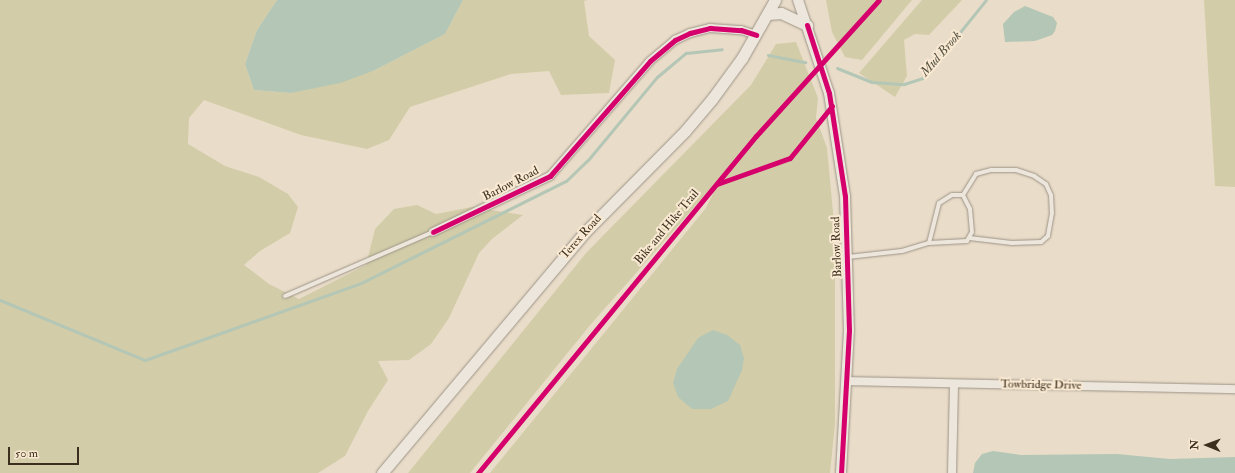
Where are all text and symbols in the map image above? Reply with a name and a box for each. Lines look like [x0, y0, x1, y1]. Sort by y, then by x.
water label: Mud Brook [917, 28, 965, 80]
street label: Barlow Road [481, 164, 541, 204]
street label: Bike and Hike Trail [632, 187, 702, 267]
street label: Terex Road [557, 212, 605, 262]
street label: Barlow Road [829, 216, 845, 278]
street label: Towbridge Drive [1001, 377, 1081, 393]
north arrow [1187, 425, 1227, 465]
scale bar [10, 439, 81, 465]
text: N [1188, 440, 1201, 450]
text: 50 m [15, 446, 38, 461]

